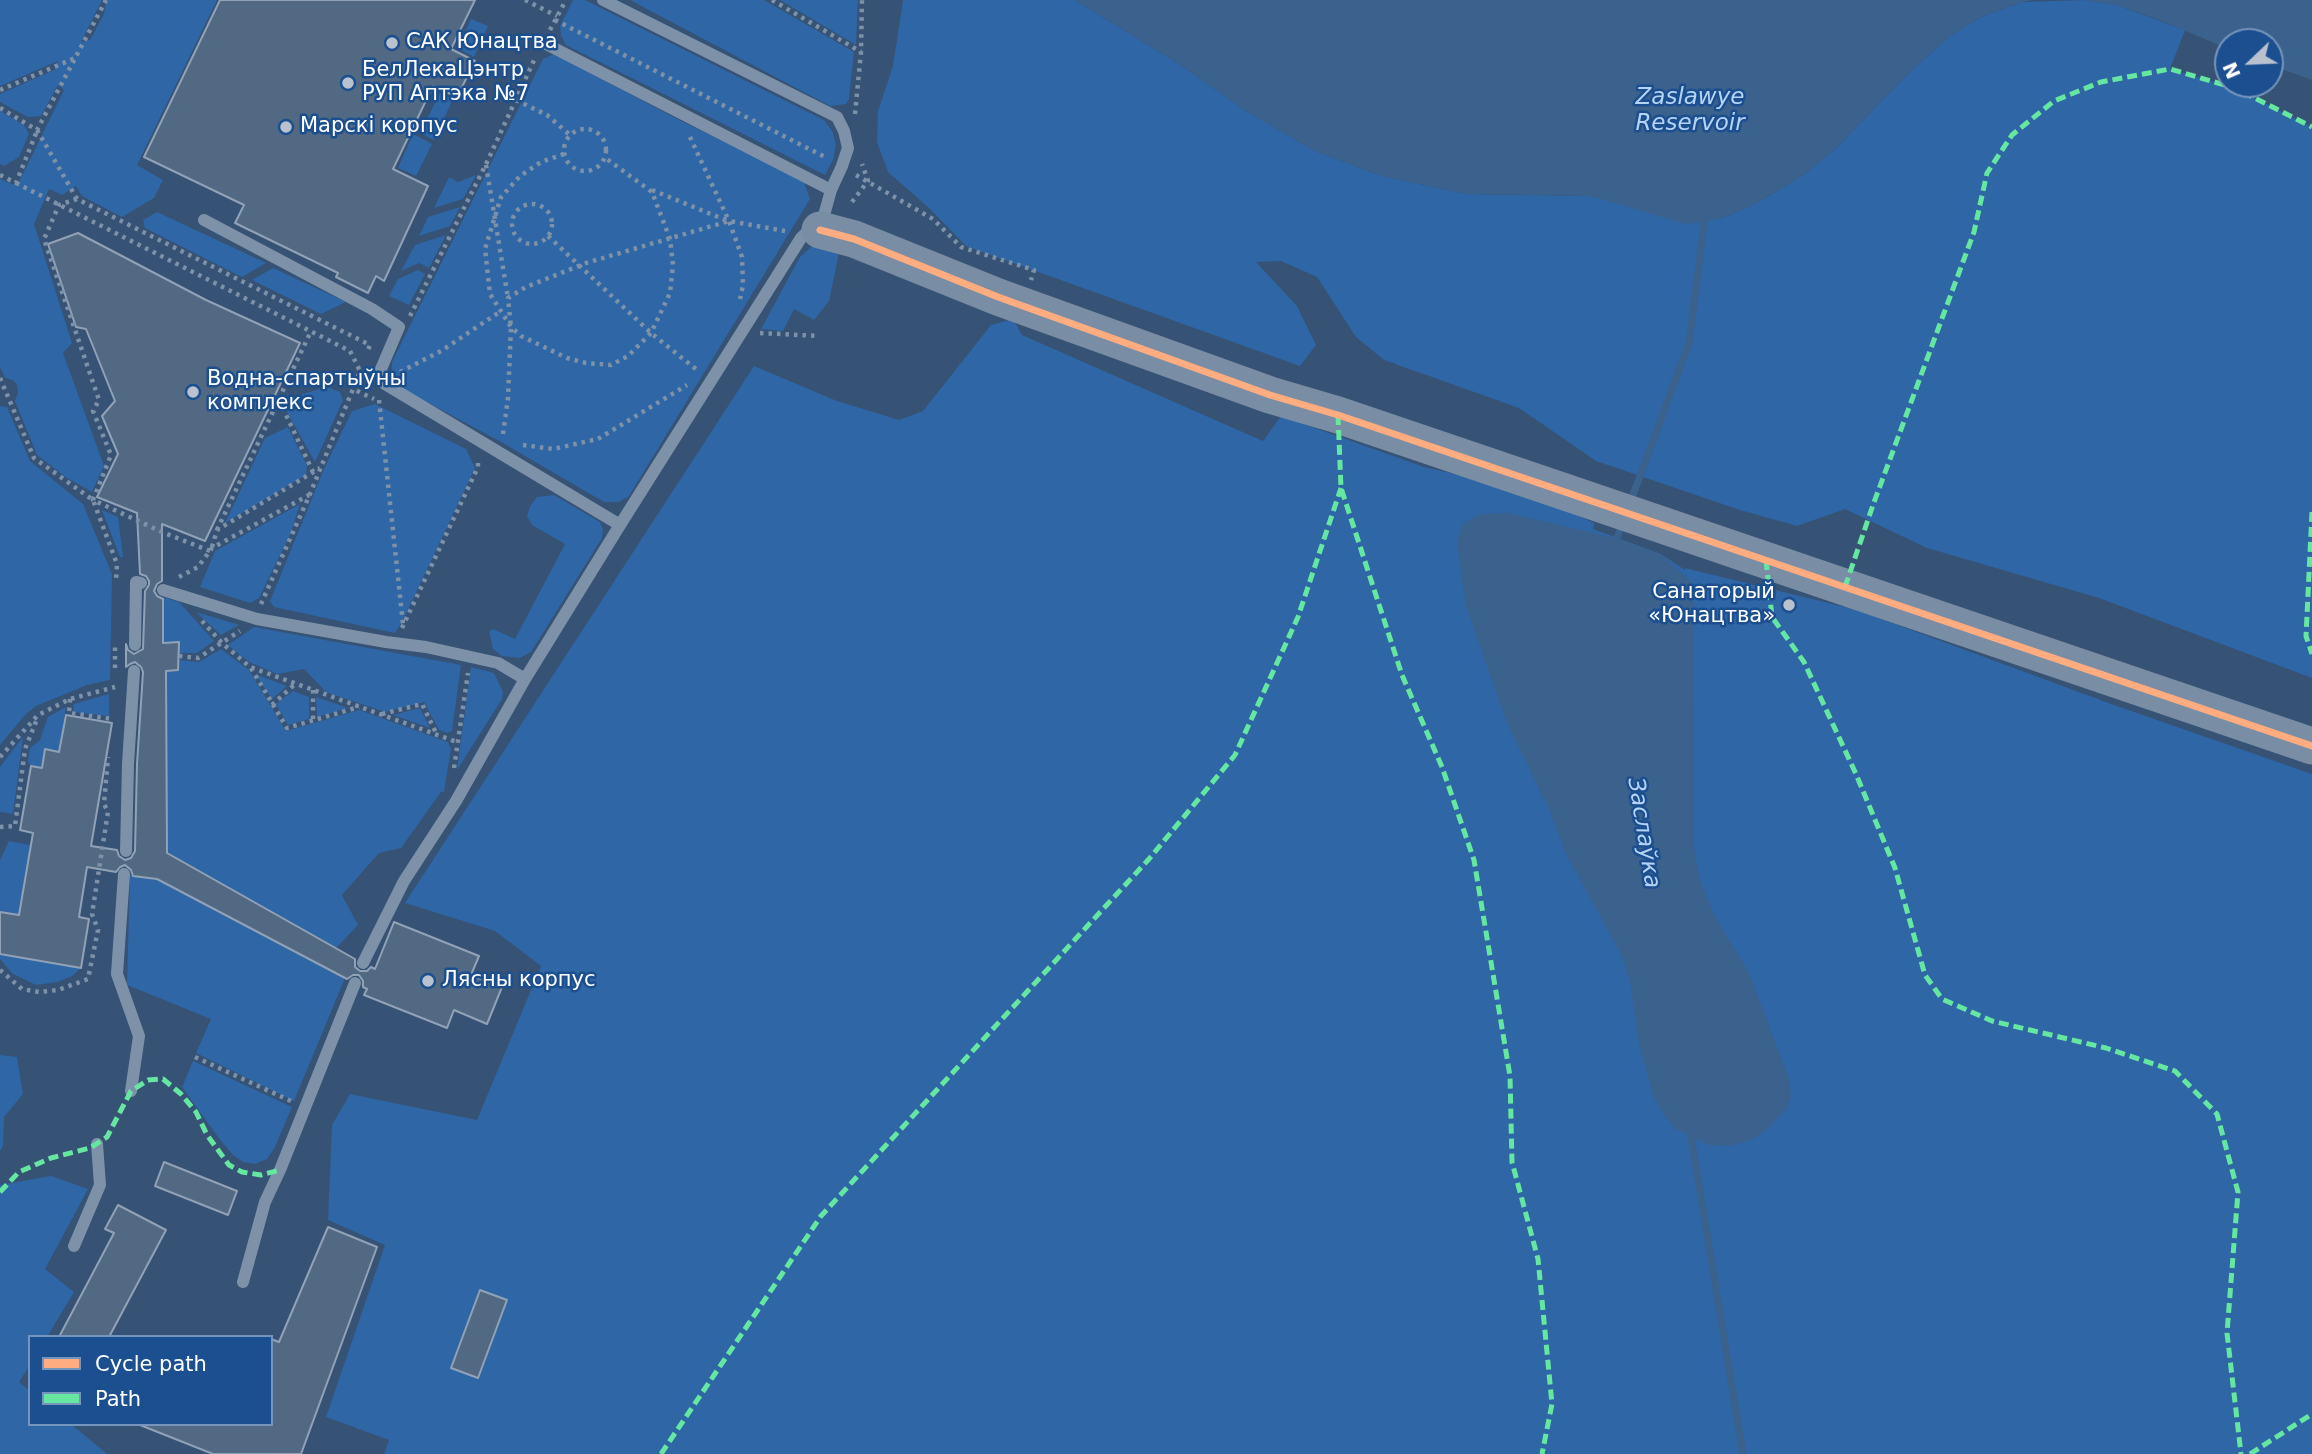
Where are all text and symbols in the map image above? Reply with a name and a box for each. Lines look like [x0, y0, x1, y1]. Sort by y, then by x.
north arrow [2214, 28, 2284, 98]
place label: САК Юнацтва [406, 30, 558, 56]
marker: САК Юнацтва [384, 35, 400, 51]
place label: БелЛекаЦэнтр РУП Аптэка №7 [362, 58, 529, 108]
text: N [2218, 59, 2245, 82]
marker: БелЛекаЦэнтр РУП Аптэка №7 [340, 75, 356, 91]
water label: Zaslawye Reservoir [1635, 84, 1745, 138]
place label: Марскі корпус [300, 114, 458, 140]
marker: Марскі корпус [278, 119, 294, 135]
place label: Водна-спартыўны комплекс [207, 367, 406, 417]
marker: Водна-спартыўны комплекс [185, 384, 201, 400]
place label: Санаторый «Юнацтва» [1648, 580, 1775, 630]
marker: Санаторый «Юнацтва» [1781, 597, 1797, 613]
water label: Заслаўка [1621, 776, 1665, 890]
place label: Лясны корпус [442, 968, 596, 994]
marker: Лясны корпус [420, 973, 436, 989]
legend [28, 1335, 273, 1426]
text: Cycle path [95, 1352, 207, 1376]
text: Path [95, 1387, 141, 1411]

